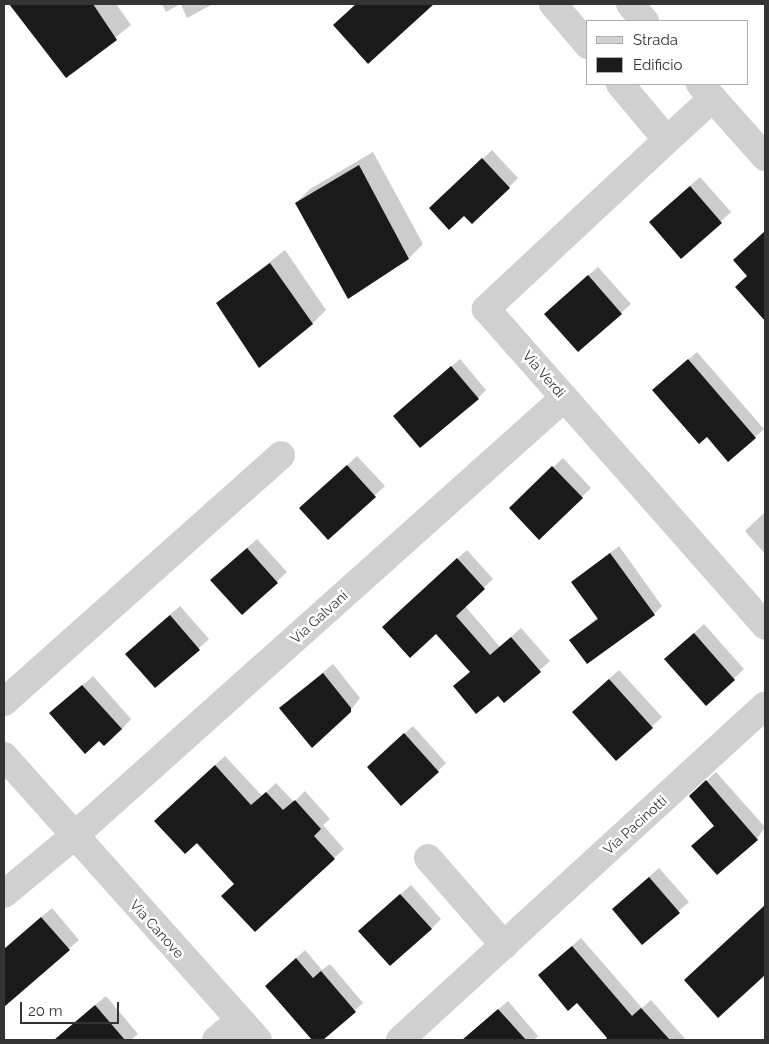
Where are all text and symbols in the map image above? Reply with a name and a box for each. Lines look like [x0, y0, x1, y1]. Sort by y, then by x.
legend [586, 20, 749, 85]
text: Strada [633, 31, 678, 49]
text: Edificio [633, 56, 683, 74]
street label: Via Verdi [519, 347, 569, 401]
street label: Via Galvani [287, 587, 351, 647]
street label: Via Pacinotti [600, 792, 670, 858]
street label: Via Canove [126, 896, 188, 962]
scale bar [22, 992, 121, 1024]
text: 20 m [28, 1002, 63, 1020]

